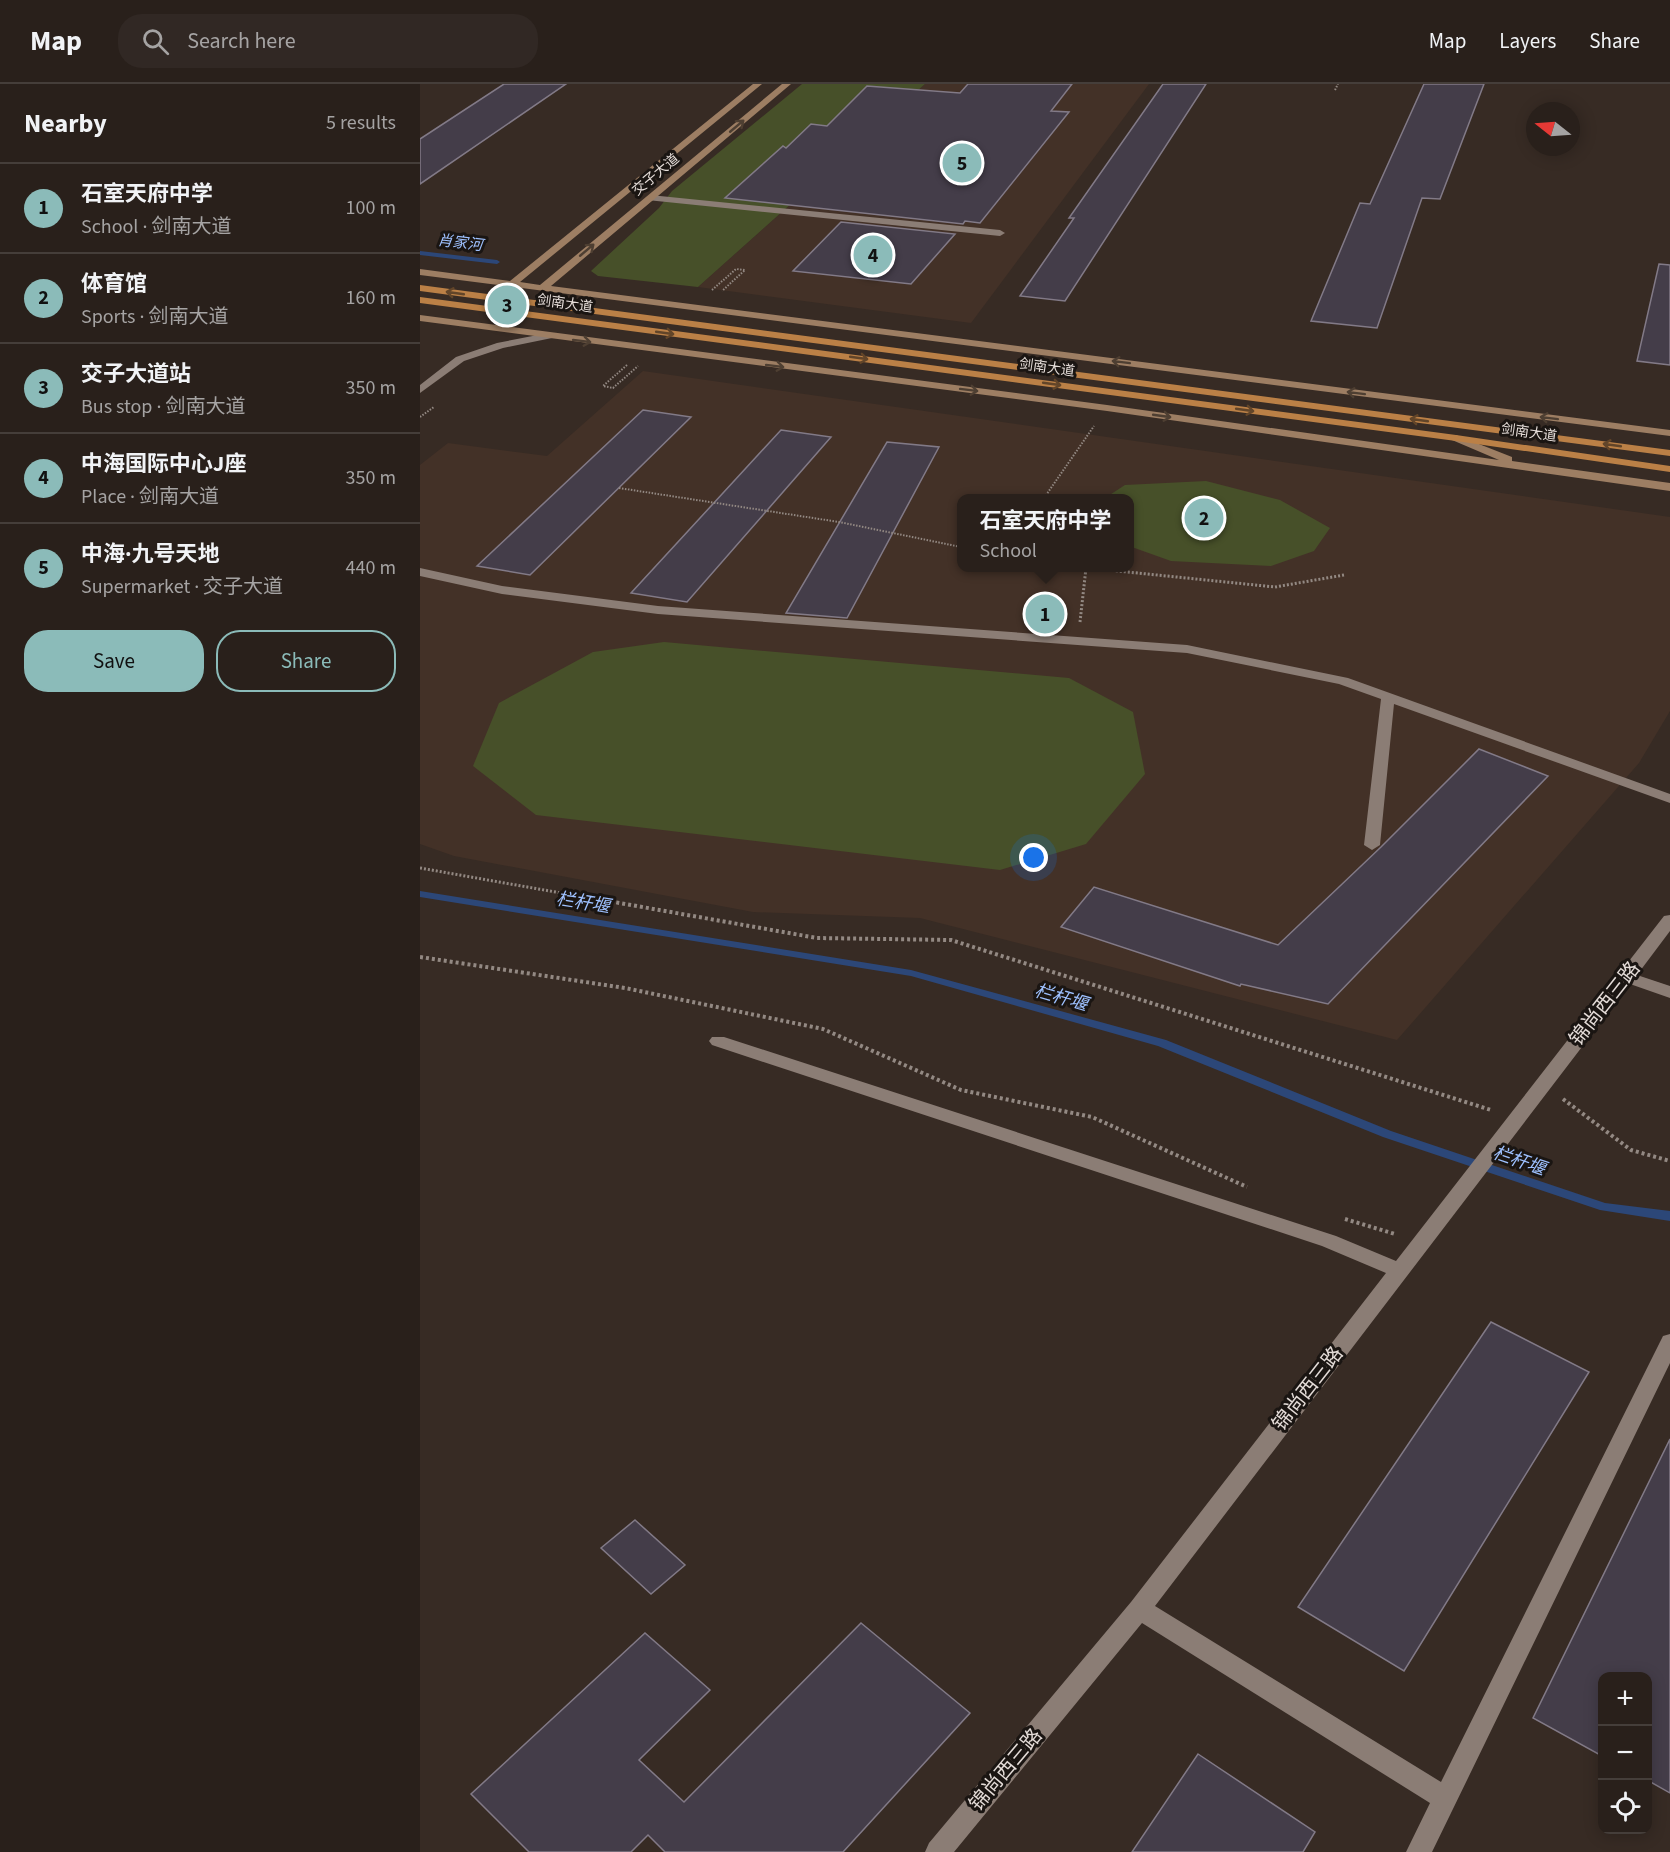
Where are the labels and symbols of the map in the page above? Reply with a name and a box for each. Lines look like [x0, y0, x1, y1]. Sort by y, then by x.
north arrow [1526, 102, 1580, 156]
one-way arrow [729, 119, 745, 132]
pin: 5 [942, 140, 982, 185]
street label: 交子大道 [628, 149, 684, 201]
water label: 肖家河 [436, 230, 487, 257]
pin: 4 [854, 232, 892, 278]
one-way arrow [579, 244, 595, 257]
pin: 3 [488, 282, 526, 328]
one-way arrow [446, 287, 465, 298]
street label: 剑南大道 [536, 290, 594, 318]
one-way arrow [655, 327, 675, 338]
one-way arrow [571, 335, 591, 346]
one-way arrow [848, 353, 868, 364]
street label: 剑南大道 [1018, 354, 1076, 382]
one-way arrow [1112, 357, 1131, 368]
one-way arrow [765, 360, 785, 371]
one-way arrow [1042, 379, 1061, 390]
one-way arrow [958, 385, 978, 396]
one-way arrow [1347, 387, 1367, 398]
one-way arrow [1235, 404, 1255, 415]
one-way arrow [1152, 411, 1171, 422]
one-way arrow [1540, 412, 1560, 423]
one-way arrow [1409, 414, 1429, 425]
street label: 剑南大道 [1500, 419, 1558, 447]
one-way arrow [1603, 440, 1622, 451]
pin: 2 [1184, 496, 1224, 540]
pin: 1 [1026, 592, 1064, 636]
your location [1019, 843, 1048, 872]
water label: 栏杆堰 [554, 886, 615, 920]
street label: 锦尚西三路 [1563, 956, 1647, 1052]
water label: 栏杆堰 [1032, 979, 1093, 1018]
water label: 栏杆堰 [1489, 1140, 1551, 1183]
street label: 锦尚西三路 [1266, 1341, 1350, 1437]
street label: 锦尚西三路 [963, 1723, 1049, 1817]

